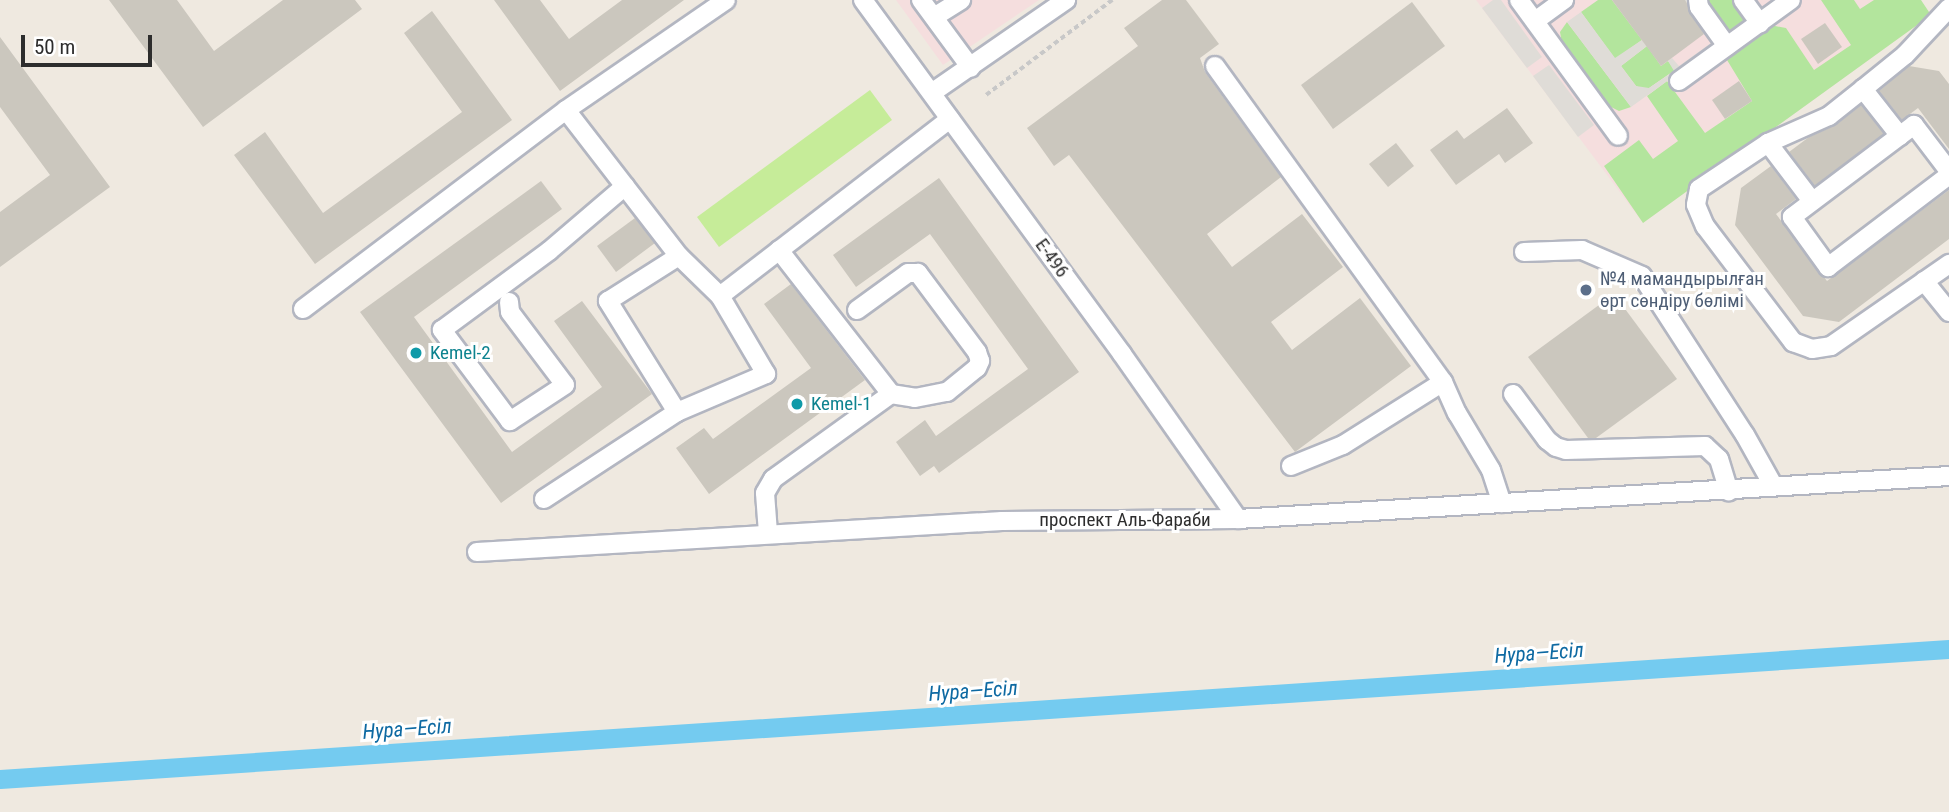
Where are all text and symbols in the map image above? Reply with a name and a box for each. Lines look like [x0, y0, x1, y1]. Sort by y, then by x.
scale bar [24, 21, 156, 65]
text: 50 m [34, 35, 75, 59]
street label: E-496 [1030, 234, 1074, 282]
place label: №4 мамандырылған өрт сөндіру бөлімі [1600, 268, 1764, 312]
marker: №4 мамандырылған өрт сөндіру бөлімі [1578, 282, 1594, 298]
place label: Kemel-2 [430, 342, 491, 364]
marker: Kemel-2 [408, 345, 424, 361]
place label: Kemel-1 [811, 393, 872, 415]
marker: Kemel-1 [789, 396, 805, 412]
street label: проспект Аль-Фараби [1039, 509, 1211, 531]
water label: Нура—Есіл [1494, 637, 1584, 669]
water label: Нура—Есіл [928, 675, 1018, 707]
water label: Нура—Есіл [362, 713, 452, 745]

